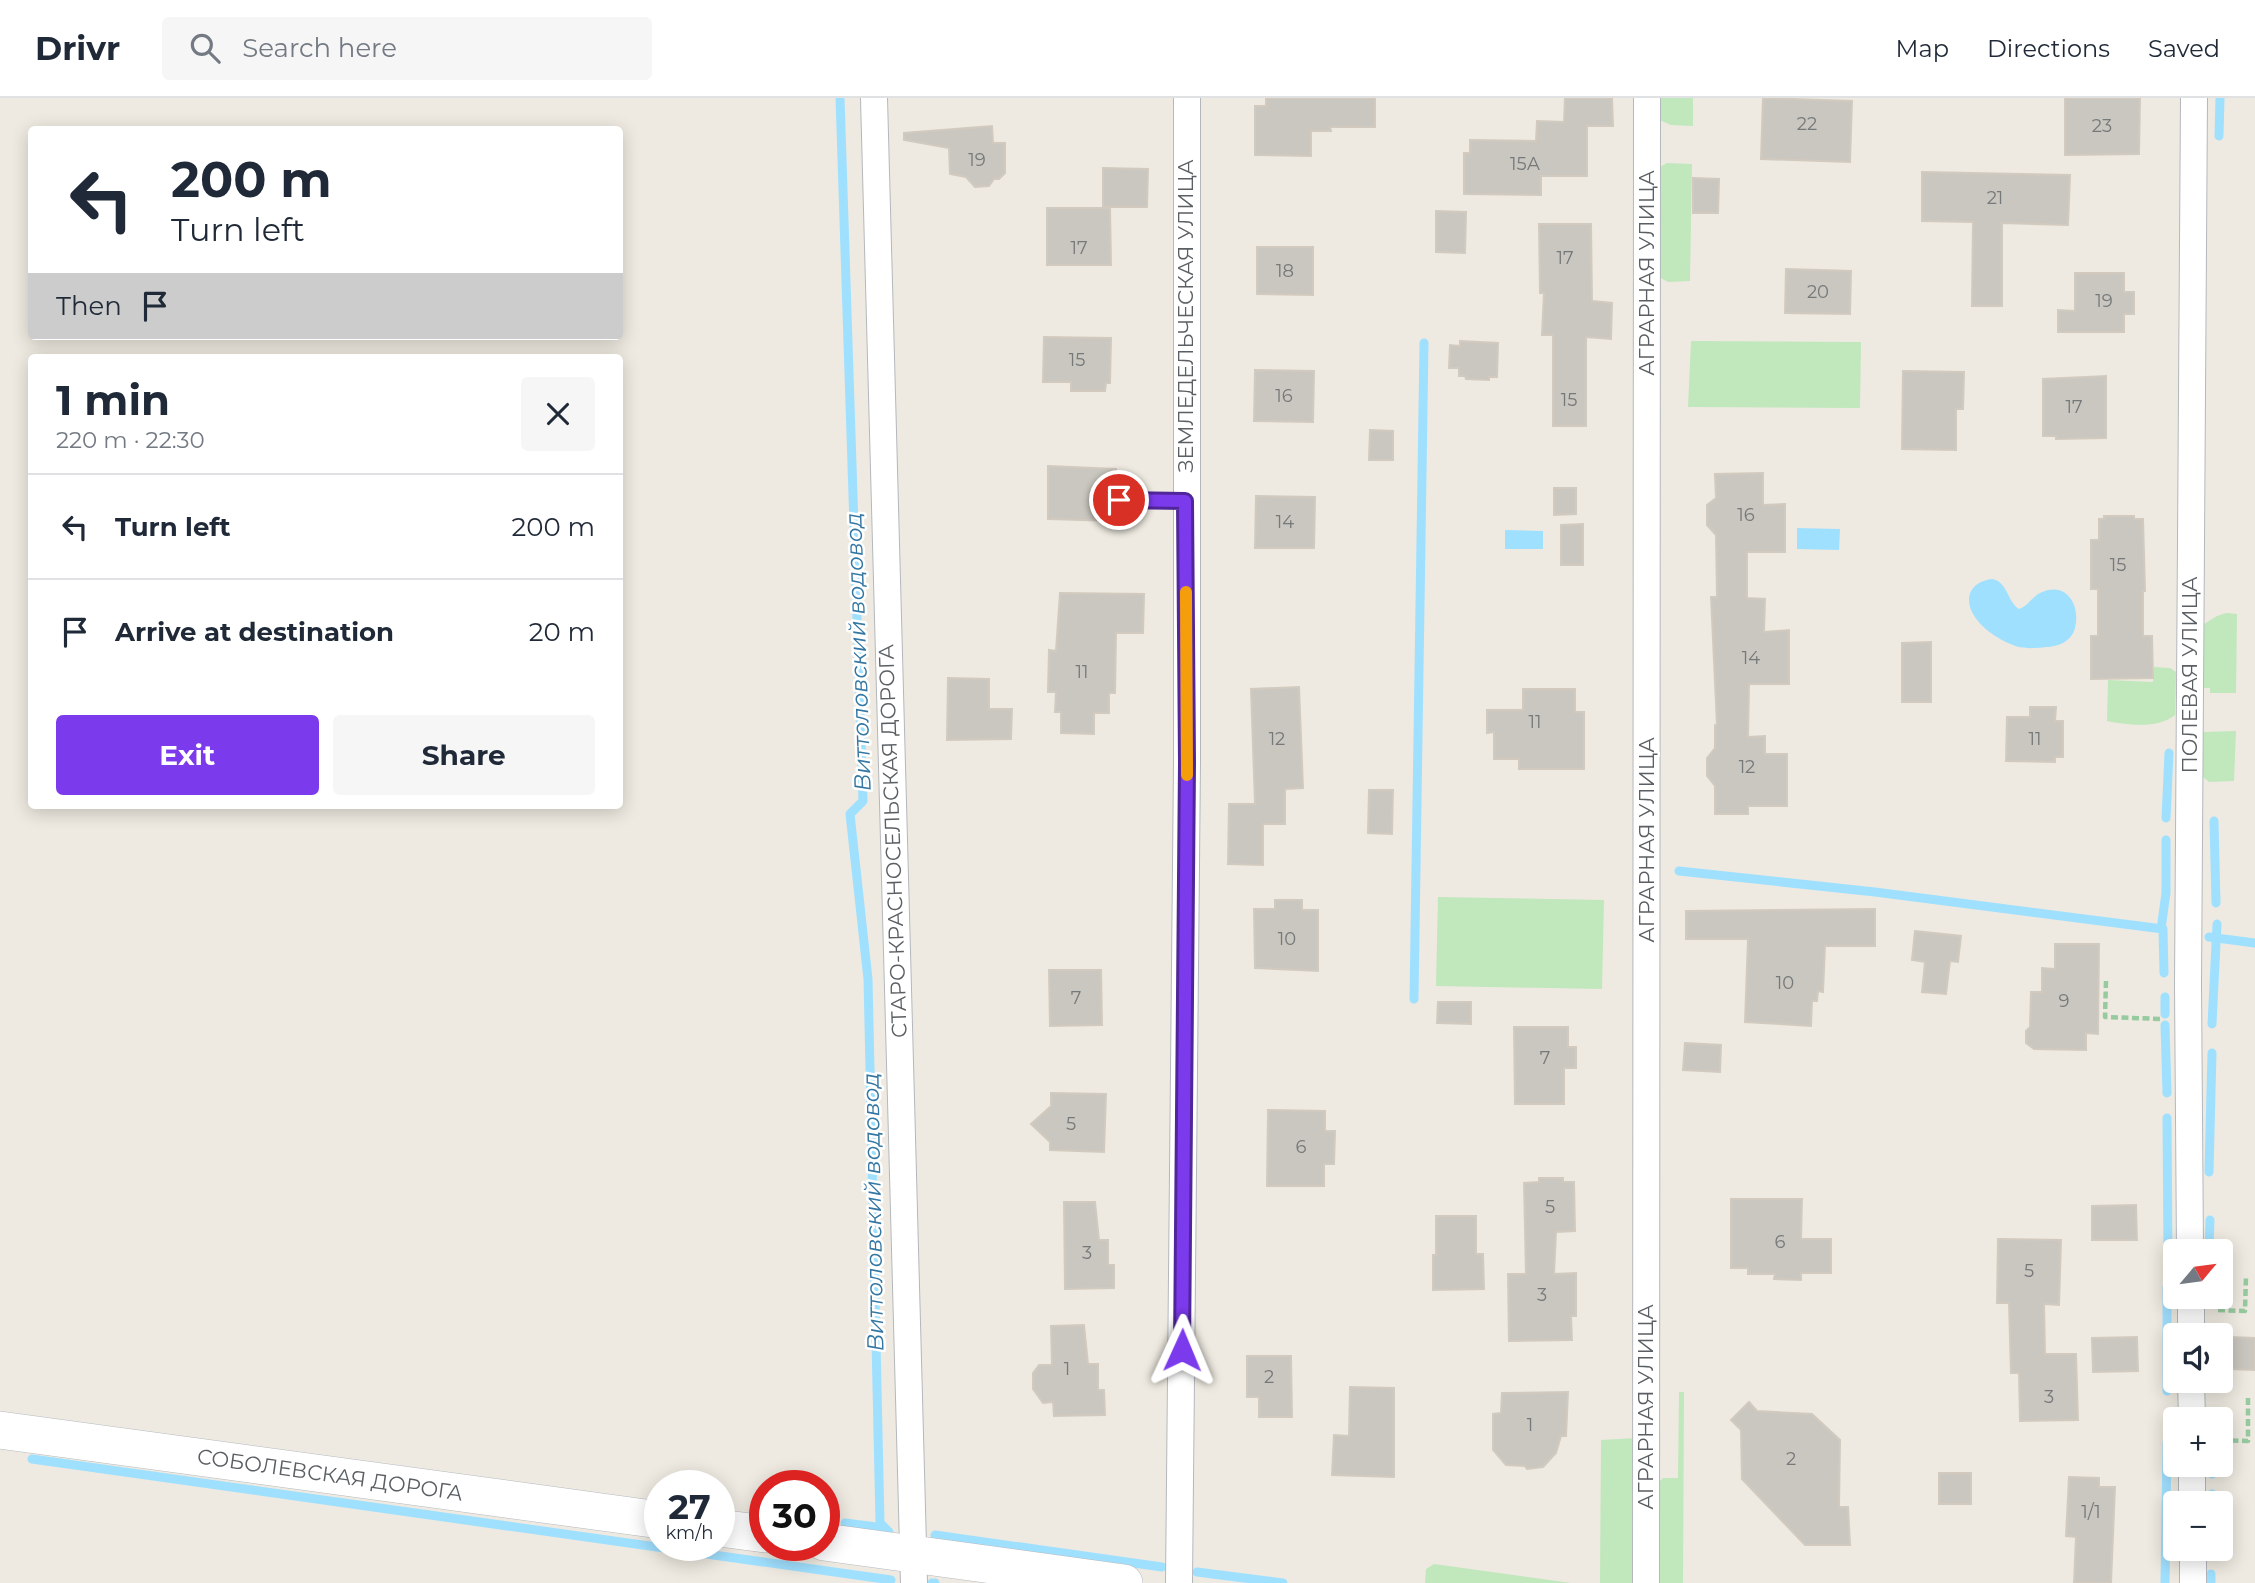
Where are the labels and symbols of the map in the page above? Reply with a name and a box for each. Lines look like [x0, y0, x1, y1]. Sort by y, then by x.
house number: 22 [1797, 113, 1817, 135]
house number: 23 [2092, 115, 2112, 137]
house number: 19 [968, 149, 986, 171]
house number: 15А [1510, 153, 1541, 175]
street label: ЗЕМЛЕДЕЛЬЧЕСКАЯ УЛИЦА [1173, 159, 1198, 473]
street label: АГРАРНАЯ УЛИЦА [1634, 170, 1659, 376]
house number: 21 [1987, 187, 2003, 209]
house number: 17 [1070, 237, 1088, 259]
house number: 17 [1556, 247, 1574, 269]
house number: 18 [1276, 260, 1294, 282]
house number: 20 [1807, 281, 1829, 303]
house number: 19 [2095, 290, 2113, 312]
house number: 15 [1069, 349, 1085, 371]
house number: 16 [1275, 385, 1293, 407]
house number: 15 [1561, 389, 1577, 411]
house number: 17 [2065, 396, 2083, 418]
pin [1089, 470, 1149, 530]
house number: 16 [1737, 504, 1755, 526]
house number: 14 [1276, 511, 1294, 533]
water label: Виттоловский водовод [839, 512, 877, 792]
house number: 15 [2110, 554, 2126, 576]
street label: ПОЛЕВАЯ УЛИЦА [2177, 576, 2202, 774]
street label: СТАРО-КРАСНОСЕЛЬСКАЯ ДОРОГА [873, 643, 912, 1038]
house number: 14 [1742, 647, 1760, 669]
house number: 11 [1076, 661, 1089, 683]
house number: 11 [1529, 711, 1542, 733]
house number: 12 [1269, 728, 1285, 750]
house number: 11 [2029, 728, 2042, 750]
street label: АГРАРНАЯ УЛИЦА [1634, 737, 1659, 943]
house number: 12 [1739, 756, 1755, 778]
house number: 10 [1278, 928, 1296, 950]
house number: 10 [1776, 972, 1794, 994]
house number: 7 [1071, 987, 1081, 1009]
house number: 9 [2059, 990, 2070, 1012]
house number: 7 [1540, 1047, 1550, 1069]
water label: Виттоловский водовод [857, 1072, 889, 1352]
house number: 5 [1066, 1113, 1076, 1135]
house number: 6 [1296, 1136, 1307, 1158]
house number: 5 [1545, 1196, 1555, 1218]
house number: 6 [1775, 1231, 1786, 1253]
north arrow [2163, 1239, 2233, 1309]
house number: 3 [1082, 1242, 1092, 1264]
house number: 5 [2024, 1260, 2034, 1282]
house number: 3 [1537, 1284, 1547, 1306]
street label: АГРАРНАЯ УЛИЦА [1633, 1304, 1658, 1510]
position arrow [1145, 1313, 1219, 1387]
house number: 1 [1064, 1358, 1070, 1380]
house number: 2 [1264, 1366, 1274, 1388]
house number: 3 [2044, 1386, 2054, 1408]
house number: 1 [1527, 1414, 1533, 1436]
street label: СОБОЛЕВСКАЯ ДОРОГА [196, 1443, 465, 1506]
house number: 2 [1786, 1448, 1796, 1470]
speed limit sign: 30 [749, 1470, 840, 1561]
house number: 1/1 [2081, 1501, 2101, 1523]

